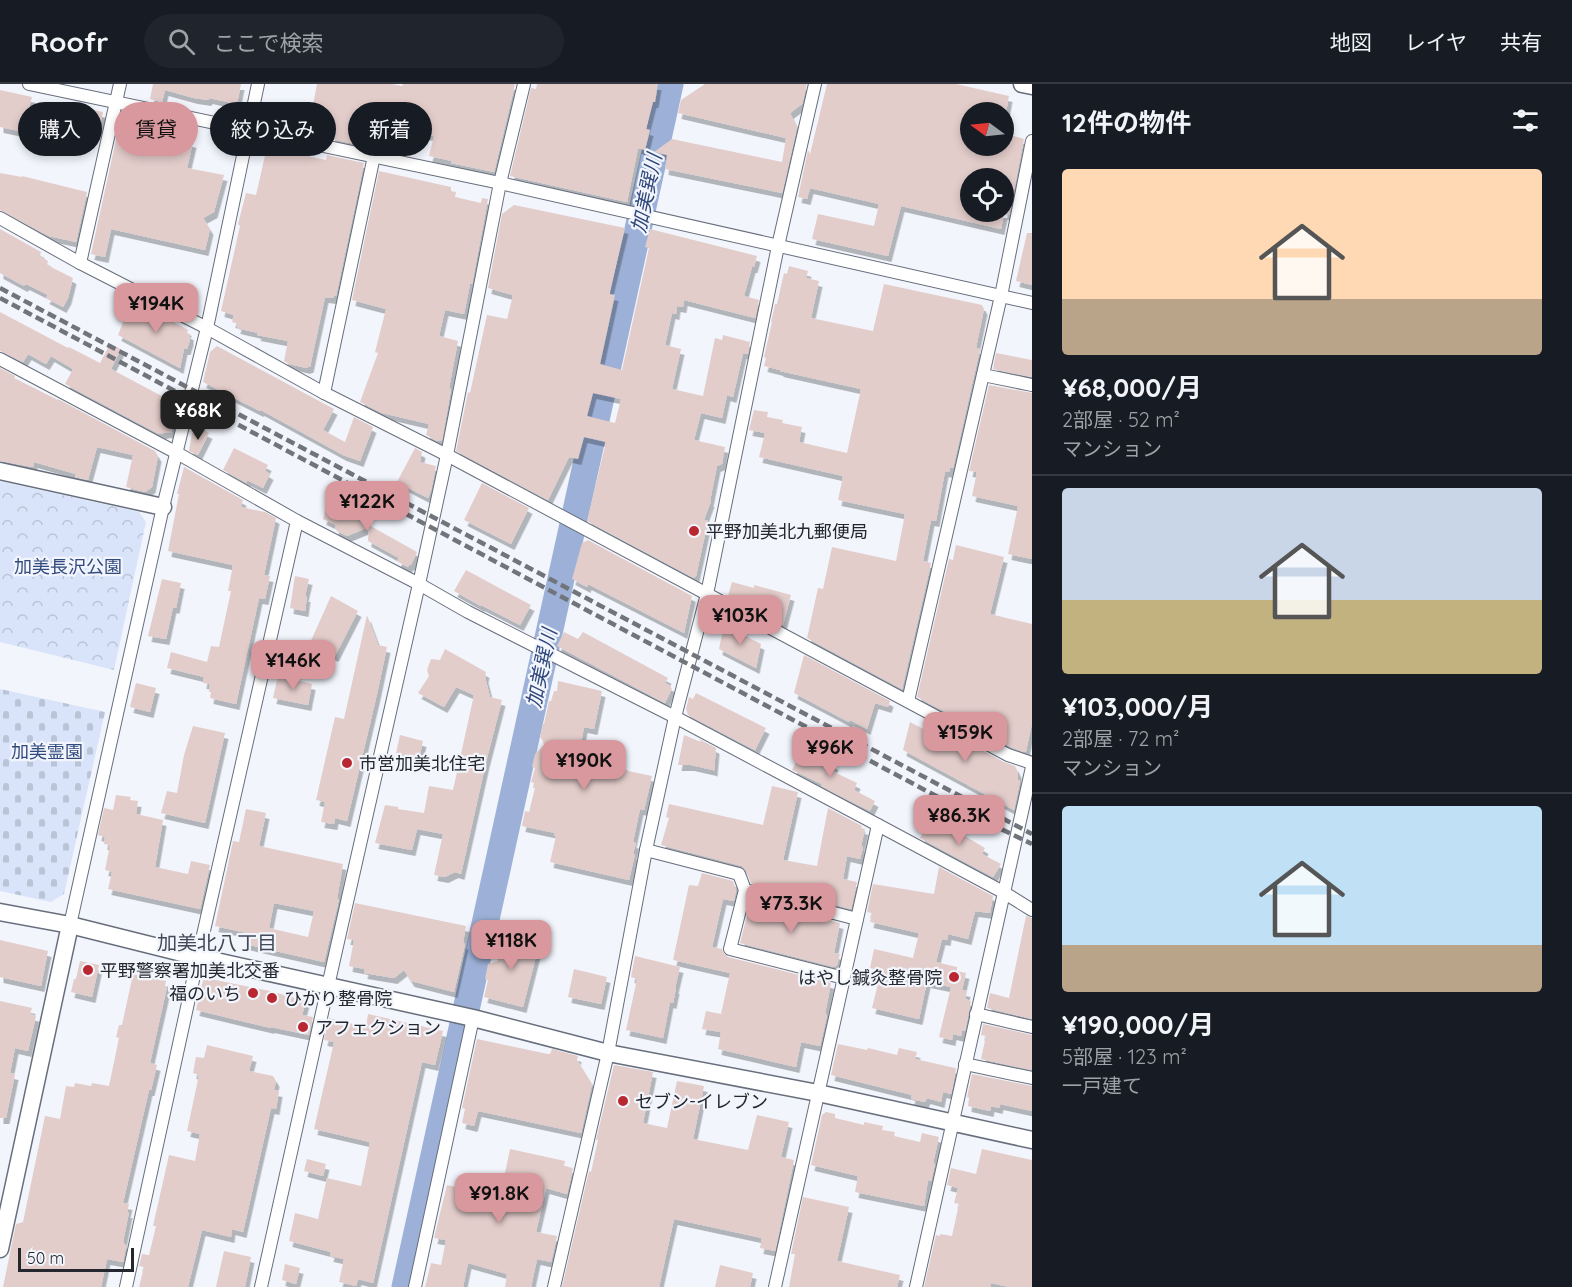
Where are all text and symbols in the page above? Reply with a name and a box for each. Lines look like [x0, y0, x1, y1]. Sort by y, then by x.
search box [144, 14, 564, 68]
text: Roofr [30, 24, 108, 59]
icon: search [165, 25, 198, 58]
text: ここで検索 [213, 29, 323, 57]
text: 地図 [1330, 29, 1372, 55]
text: レイヤ [1405, 29, 1467, 55]
text: 共有 [1500, 29, 1542, 55]
chip: 購入 [18, 102, 102, 156]
chip: 賃貸 [114, 102, 198, 156]
chip: 絞り込み [210, 102, 336, 156]
chip: 新着 [348, 102, 432, 156]
north arrow [960, 102, 1014, 156]
map controls [960, 102, 1014, 222]
icon: filters [1509, 104, 1542, 137]
text: 12件の物件 [1062, 106, 1191, 139]
water label: 加美巽川 [625, 149, 667, 235]
button: locate [960, 168, 1014, 222]
icon: home [1248, 208, 1356, 316]
pin: ¥194K [114, 283, 198, 334]
text: ¥194K [128, 290, 184, 315]
text: ¥68,000/月 [1062, 371, 1202, 404]
pin: ¥68K [162, 390, 234, 441]
text: ¥68K [174, 397, 222, 422]
text: 2部屋 · 52 m² [1062, 407, 1180, 432]
text: マンション [1062, 436, 1162, 461]
pin: ¥122K [325, 481, 409, 532]
text: ¥122K [339, 488, 395, 513]
place label: 平野加美北九郵便局 [706, 520, 868, 543]
marker: 平野加美北九郵便局 [687, 524, 701, 538]
icon: home [1248, 527, 1356, 635]
park label: 加美長沢公園 [14, 555, 122, 578]
pin: ¥103K [698, 595, 782, 646]
text: ¥103K [712, 602, 768, 627]
water label: 加美巽川 [520, 624, 562, 710]
pin: ¥146K [251, 640, 335, 691]
text: ¥146K [265, 647, 321, 672]
text: ¥103,000/月 [1062, 690, 1213, 723]
pin: ¥159K [923, 712, 1007, 763]
text: ¥159K [937, 719, 993, 744]
text: 2部屋 · 72 m² [1062, 726, 1179, 751]
pin: ¥96K [794, 727, 866, 778]
text: ¥96K [806, 734, 854, 759]
park label: 加美霊園 [11, 740, 83, 763]
pin: ¥190K [542, 740, 626, 791]
text: ¥190K [556, 747, 612, 772]
place label: 市営加美北住宅 [359, 752, 485, 775]
text: マンション [1062, 755, 1162, 780]
marker: 市営加美北住宅 [340, 756, 354, 770]
pin: ¥86.3K [910, 795, 1008, 846]
text: ¥86.3K [928, 802, 990, 827]
icon: home [1248, 845, 1356, 953]
pin: ¥73.3K [742, 883, 840, 934]
text: ¥73.3K [760, 890, 822, 915]
pin: ¥118K [469, 920, 553, 971]
text: ¥118K [485, 927, 537, 952]
district label: 加美北八丁目 [157, 930, 277, 955]
place label: 平野警察署加美北交番 [100, 959, 280, 982]
marker: 平野警察署加美北交番 [81, 963, 95, 977]
place label: はやし鍼灸整骨院 [798, 966, 942, 989]
marker: はやし鍼灸整骨院 [947, 970, 961, 984]
place label: 福のいち [169, 982, 241, 1005]
marker: 福のいち [246, 986, 260, 1000]
place label: ひかり整骨院 [284, 987, 392, 1010]
marker: ひかり整骨院 [265, 991, 279, 1005]
text: ¥190,000/月 [1062, 1008, 1214, 1041]
place label: アフェクション [315, 1016, 441, 1039]
marker: アフェクション [296, 1020, 310, 1034]
text: 5部屋 · 123 m² [1062, 1044, 1187, 1069]
text: 一戸建て [1062, 1073, 1142, 1098]
place label: セブン-イレブン [635, 1090, 768, 1113]
marker: セブン-イレブン [616, 1094, 630, 1108]
pin: ¥91.8K [450, 1173, 548, 1224]
text: ¥91.8K [469, 1180, 529, 1205]
scale bar [18, 1245, 134, 1272]
text: 50 m [27, 1248, 64, 1268]

